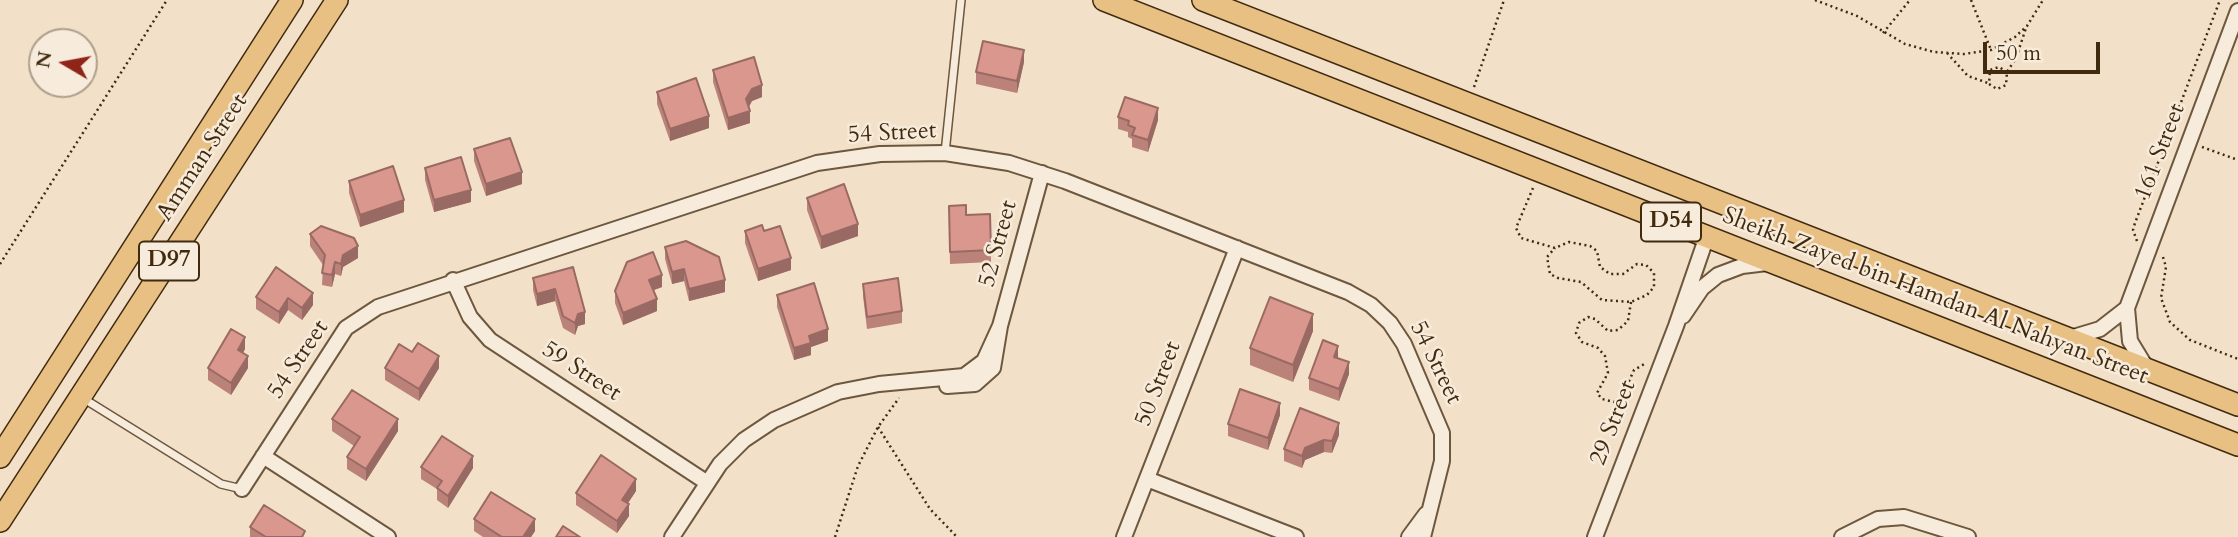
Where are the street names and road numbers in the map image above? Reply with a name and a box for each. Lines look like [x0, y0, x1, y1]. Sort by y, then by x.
street label: Amman Street [151, 89, 255, 227]
street label: 161 Street [2129, 100, 2193, 204]
street label: 54 Street [847, 117, 937, 151]
street label: 52 Street [974, 197, 1024, 291]
road number: D54 [1641, 202, 1701, 242]
street label: Sheikh Zayed bin Hamdan Al Nahyan Street [1718, 202, 2152, 392]
road number: D97 [139, 242, 199, 280]
street label: 54 Street [262, 315, 336, 405]
street label: 54 Street [1403, 317, 1467, 409]
street label: 59 Street [536, 336, 626, 408]
street label: 50 Street [1130, 337, 1188, 431]
street label: 29 Street [1585, 376, 1643, 470]

